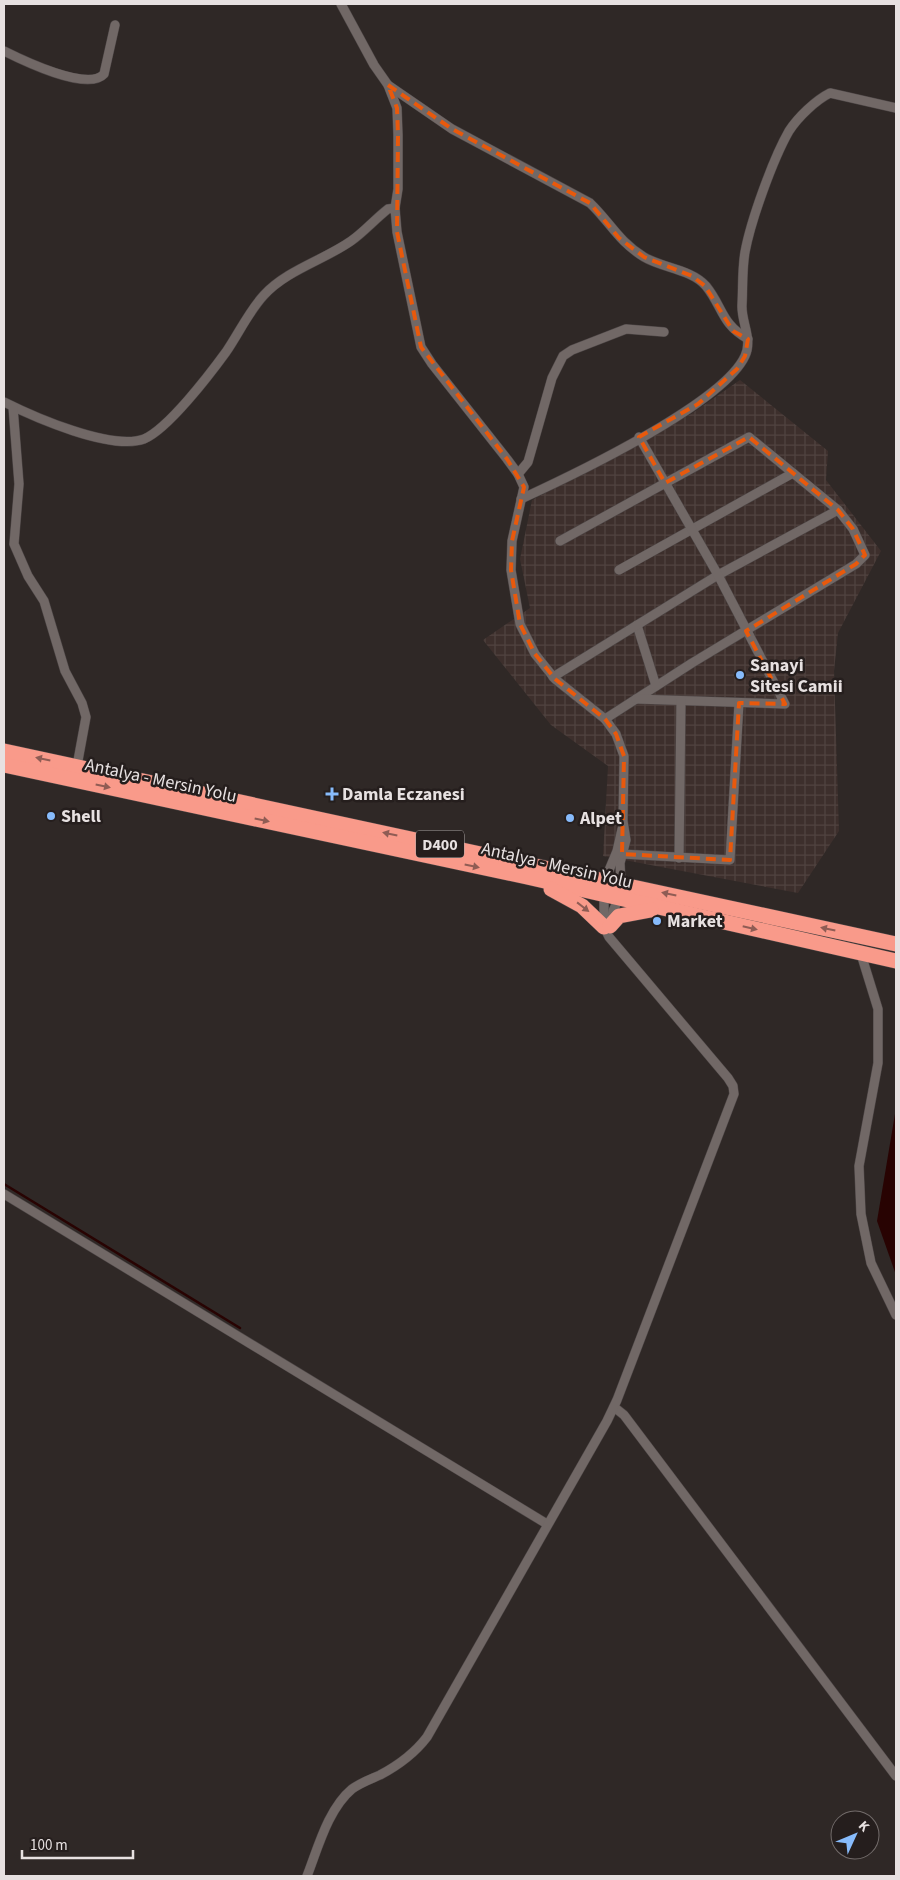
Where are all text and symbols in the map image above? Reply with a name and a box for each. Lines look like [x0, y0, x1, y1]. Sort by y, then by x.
place label: Sanayi Sitesi Camii [750, 653, 843, 699]
marker: Sanayi Sitesi Camii [734, 669, 746, 681]
street label: Antalya - Mersin Yolu [83, 752, 239, 809]
one-way arrow [36, 755, 51, 763]
one-way arrow [95, 782, 110, 790]
place label: Damla Eczanesi [342, 782, 465, 807]
marker: Damla Eczanesi [326, 788, 338, 800]
place label: Shell [61, 804, 101, 829]
place label: Alpet [579, 806, 622, 831]
marker: Shell [45, 810, 57, 822]
marker: Alpet [564, 812, 576, 824]
one-way arrow [254, 817, 270, 825]
one-way arrow [383, 830, 398, 838]
road number: D400 [416, 831, 464, 858]
street label: Antalya - Mersin Yolu [479, 836, 635, 895]
one-way arrow [464, 862, 480, 870]
one-way arrow [660, 890, 676, 898]
one-way arrow [576, 902, 589, 913]
place label: Market [667, 909, 723, 934]
marker: Market [651, 915, 663, 927]
one-way arrow [742, 925, 758, 933]
one-way arrow [819, 925, 835, 933]
north arrow [830, 1810, 880, 1860]
text: K [853, 1817, 874, 1837]
scale bar [22, 1828, 134, 1860]
text: 100 m [30, 1835, 68, 1856]

